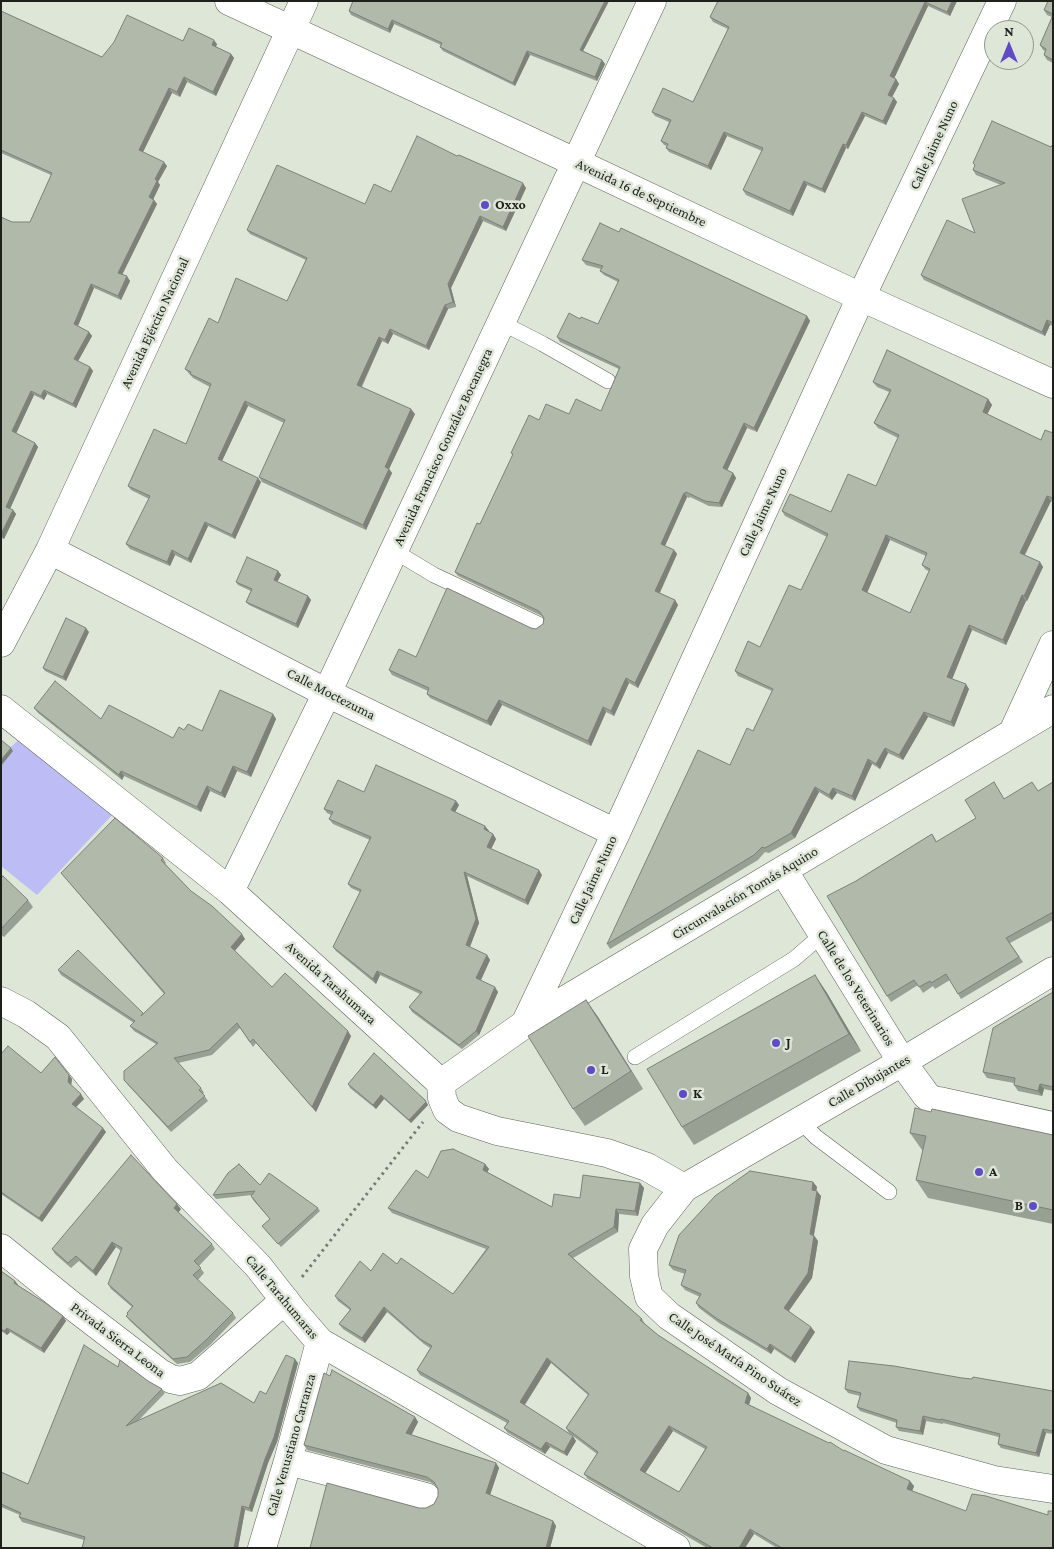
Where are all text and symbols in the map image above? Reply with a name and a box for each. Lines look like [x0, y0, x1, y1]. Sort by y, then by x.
north arrow [984, 20, 1034, 70]
text: N [1004, 23, 1014, 39]
street label: Calle Jaime Nuno [906, 98, 962, 192]
street label: Avenida 16 de Septiembre [573, 155, 709, 231]
place label: Oxxo [495, 197, 526, 213]
marker: Oxxo [479, 199, 491, 211]
street label: Avenida Ejército Nacional [117, 255, 193, 391]
street label: Avenida Francisco González Bocanegra [390, 345, 496, 549]
street label: Calle Jaime Nuno [735, 465, 791, 559]
street label: Calle Moctezuma [284, 665, 378, 723]
street label: Calle Jaime Nuno [565, 833, 621, 927]
street label: Circunvalación Tomás Aquino [669, 843, 821, 943]
street label: Calle de los Veterinarios [813, 927, 899, 1049]
street label: Avenida Tarahumara [282, 938, 380, 1028]
place label: J [786, 1035, 791, 1051]
marker: J [770, 1037, 782, 1049]
street label: Calle Dibujantes [825, 1051, 913, 1111]
place label: L [601, 1062, 609, 1078]
marker: L [585, 1064, 597, 1076]
place label: K [693, 1086, 702, 1102]
marker: K [677, 1088, 689, 1100]
place label: A [989, 1164, 997, 1180]
marker: A [973, 1166, 985, 1178]
place label: B [1015, 1198, 1023, 1214]
marker: B [1027, 1200, 1039, 1212]
street label: Calle Tarahumaras [242, 1251, 322, 1343]
street label: Privada Sierra Leona [67, 1299, 169, 1381]
street label: Calle José María Pino Suárez [665, 1308, 805, 1410]
street label: Calle Venustiano Carranza [263, 1372, 319, 1518]

